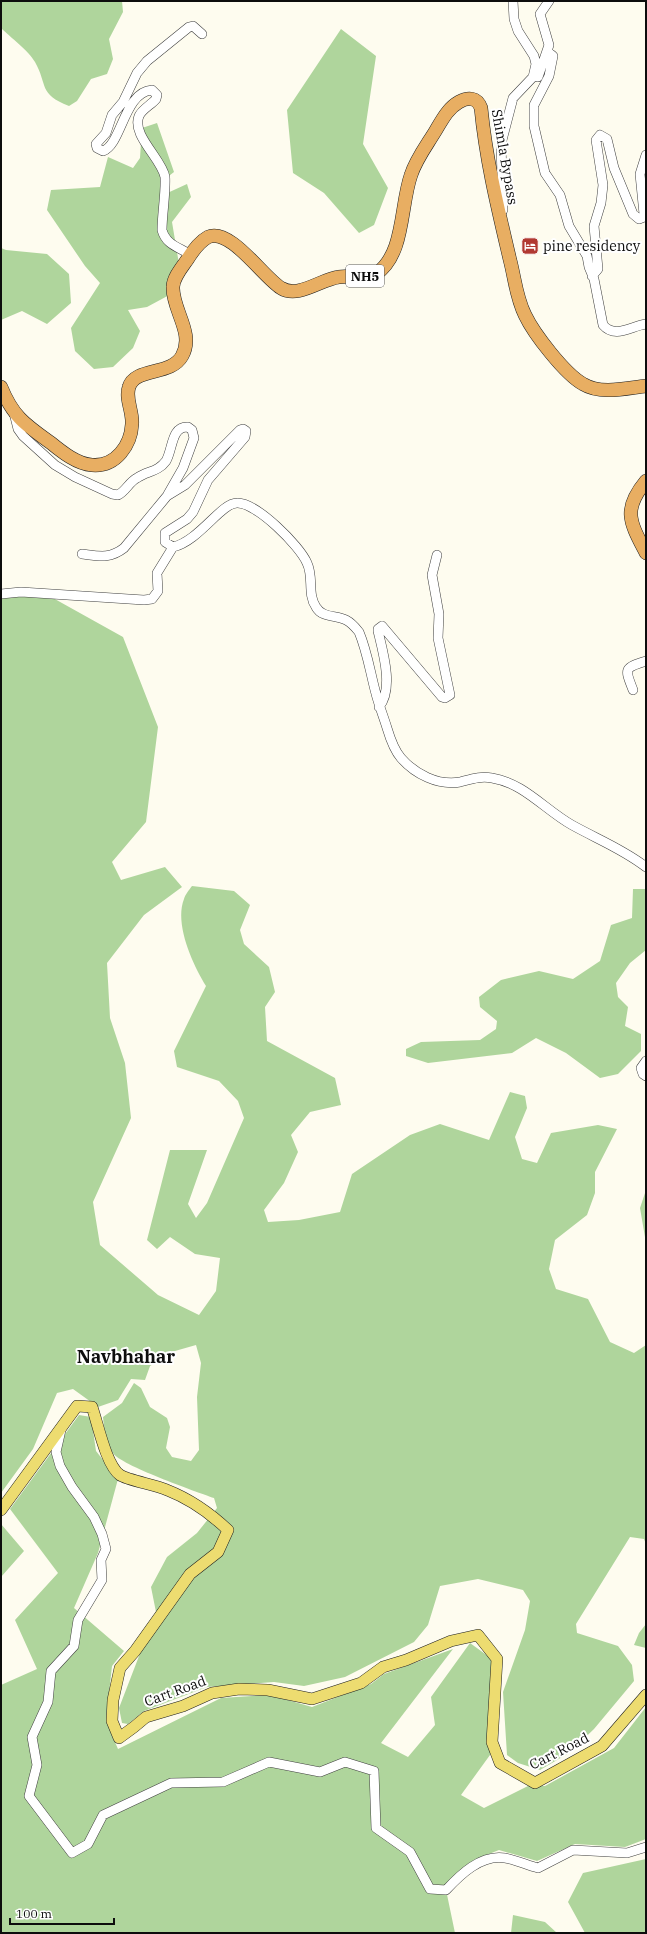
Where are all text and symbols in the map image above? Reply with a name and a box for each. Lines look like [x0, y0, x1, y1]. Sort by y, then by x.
street label: Shimla Bypass [488, 108, 522, 206]
hotel icon: pine residency [520, 236, 540, 256]
place label: pine residency [543, 237, 641, 255]
road number: NH5 [346, 265, 384, 287]
district label: Navbhahar [77, 1345, 175, 1368]
street label: Cart Road [142, 1671, 209, 1710]
street label: Cart Road [526, 1728, 592, 1774]
scale bar [10, 1900, 114, 1926]
text: 100 m [16, 1906, 52, 1921]

